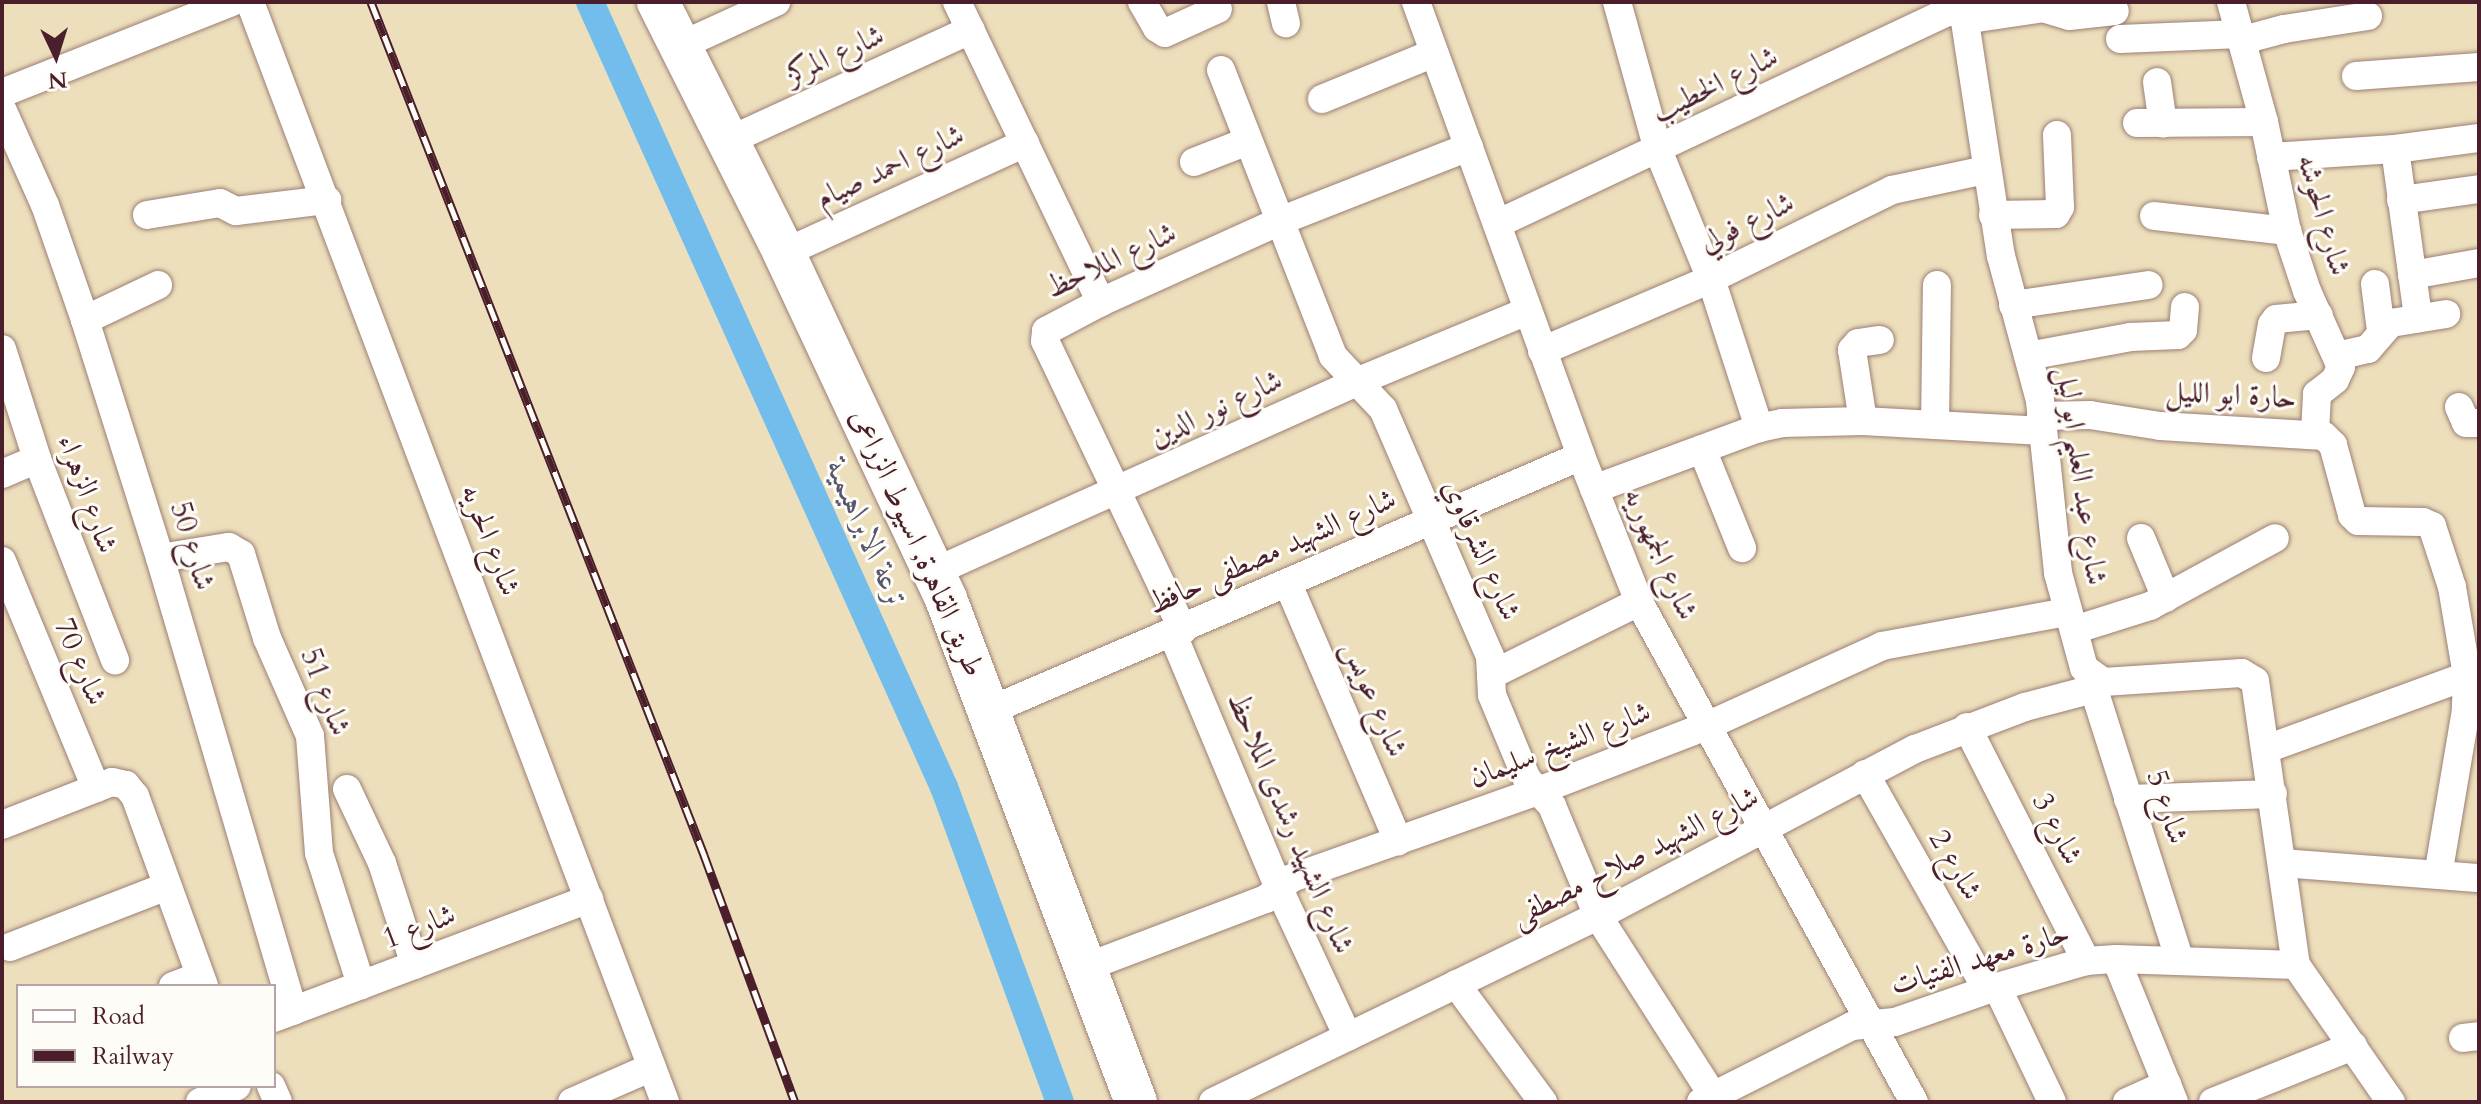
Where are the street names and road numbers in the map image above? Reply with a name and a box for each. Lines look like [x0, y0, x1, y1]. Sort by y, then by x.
street label: شارع المركز [780, 17, 890, 93]
street label: شارع الخطيب [1646, 39, 1784, 131]
street label: شارع احمد صيام [810, 117, 970, 217]
street label: شارع الحوشه [2289, 150, 2357, 280]
street label: شارع فولي [1694, 185, 1800, 261]
street label: شارع الملاحظ [1040, 215, 1182, 307]
street label: شارع نور الدين [1144, 363, 1288, 455]
street label: شارع عبد العليم ابو ليل [2048, 365, 2114, 587]
street label: حارة ابو الليل [2165, 374, 2297, 416]
street label: طريق القاهرة, اسيوط الزراعى [842, 404, 992, 682]
street label: شارع الزهراء [49, 430, 125, 558]
street label: شارع الشرقاوي [1434, 474, 1528, 626]
street label: شارع الحريه [452, 479, 528, 601]
street label: شارع الشهيد مصطفى حافظ [1142, 481, 1402, 623]
street label: شارع الجمهوريه [1615, 482, 1705, 626]
street label: شارع 50 [162, 497, 222, 595]
street label: شارع 70 [46, 613, 114, 711]
street label: شارع عويس [1333, 636, 1415, 762]
street label: شارع 51 [292, 643, 358, 741]
street label: شارع الشهيد رشدى الملاحظ [1219, 687, 1361, 959]
street label: شارع الشيخ سليمان [1464, 694, 1656, 796]
street label: شارع 5 [2138, 766, 2196, 848]
street label: شارع الشهيد صلاح مصطفى [1505, 779, 1765, 935]
street label: شارع 3 [2024, 787, 2090, 871]
street label: شارع 2 [1921, 823, 1989, 907]
street label: شارع 1 [377, 897, 461, 957]
street label: حارة معهد الفتيات [1886, 915, 2074, 1003]

